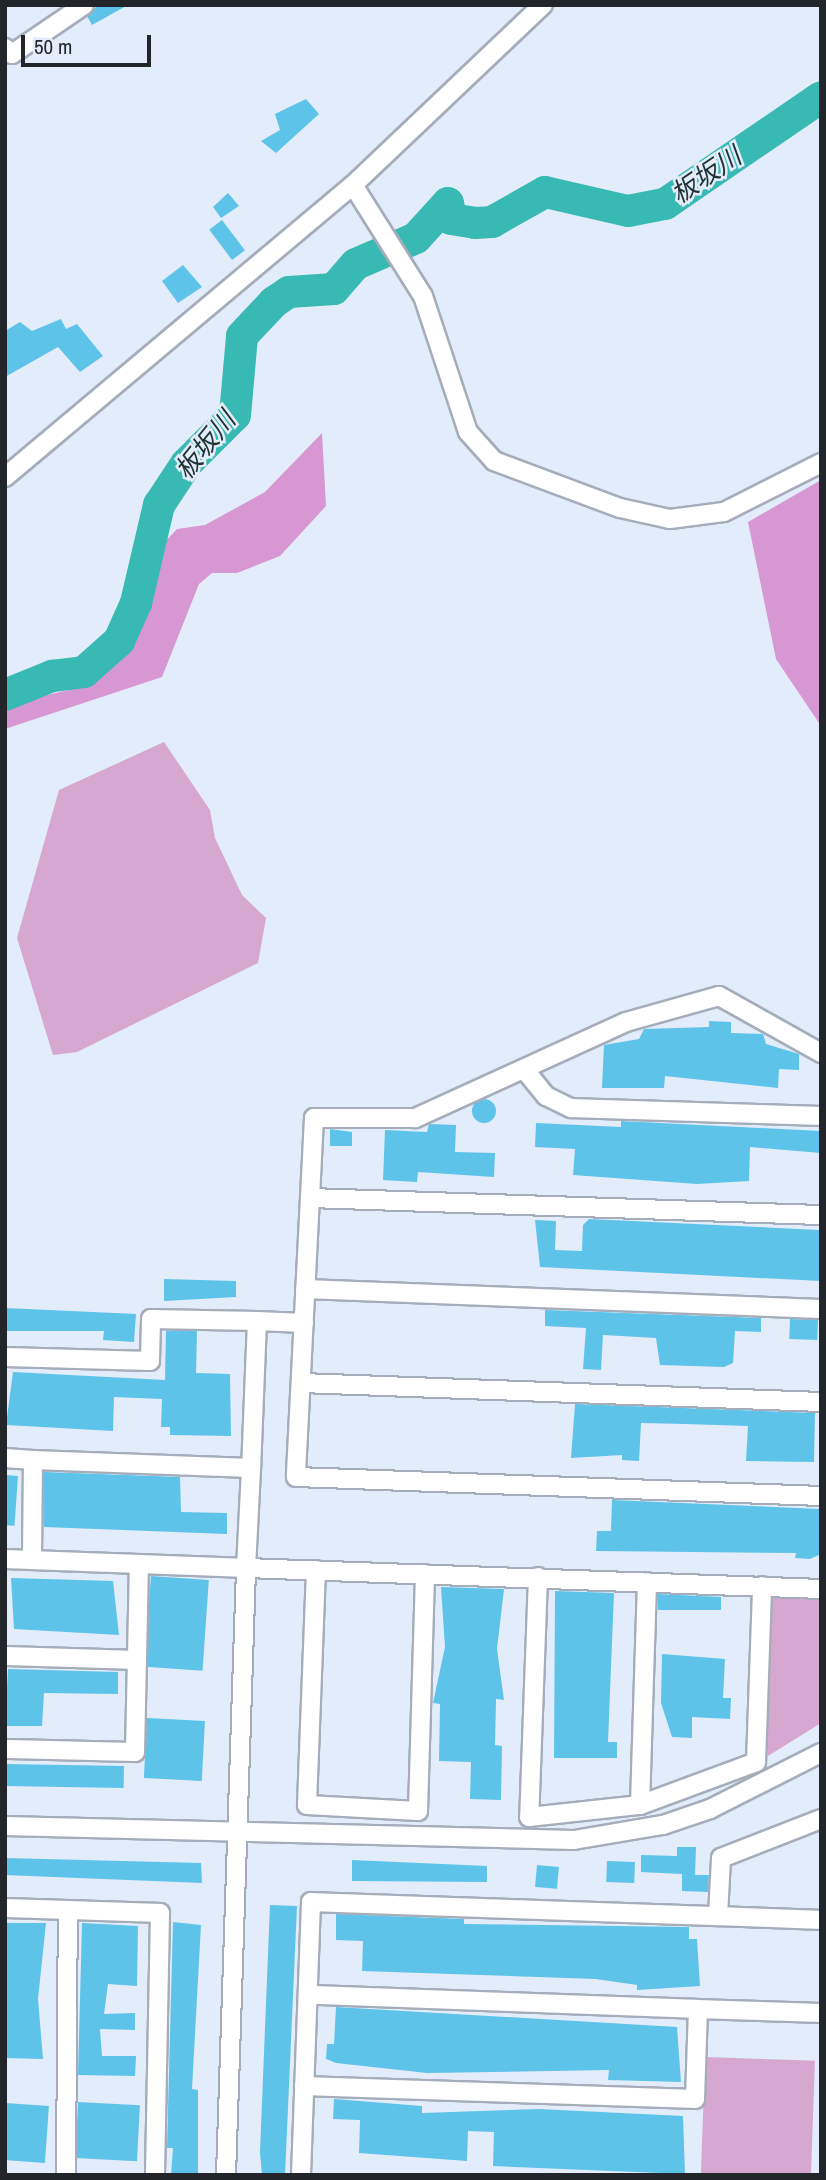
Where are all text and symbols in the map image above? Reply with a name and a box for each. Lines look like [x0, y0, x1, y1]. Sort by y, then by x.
scale bar [24, 21, 154, 65]
text: 50 m [34, 32, 72, 61]
water label: 板坂川 [665, 140, 747, 210]
water label: 板坂川 [168, 405, 242, 485]

